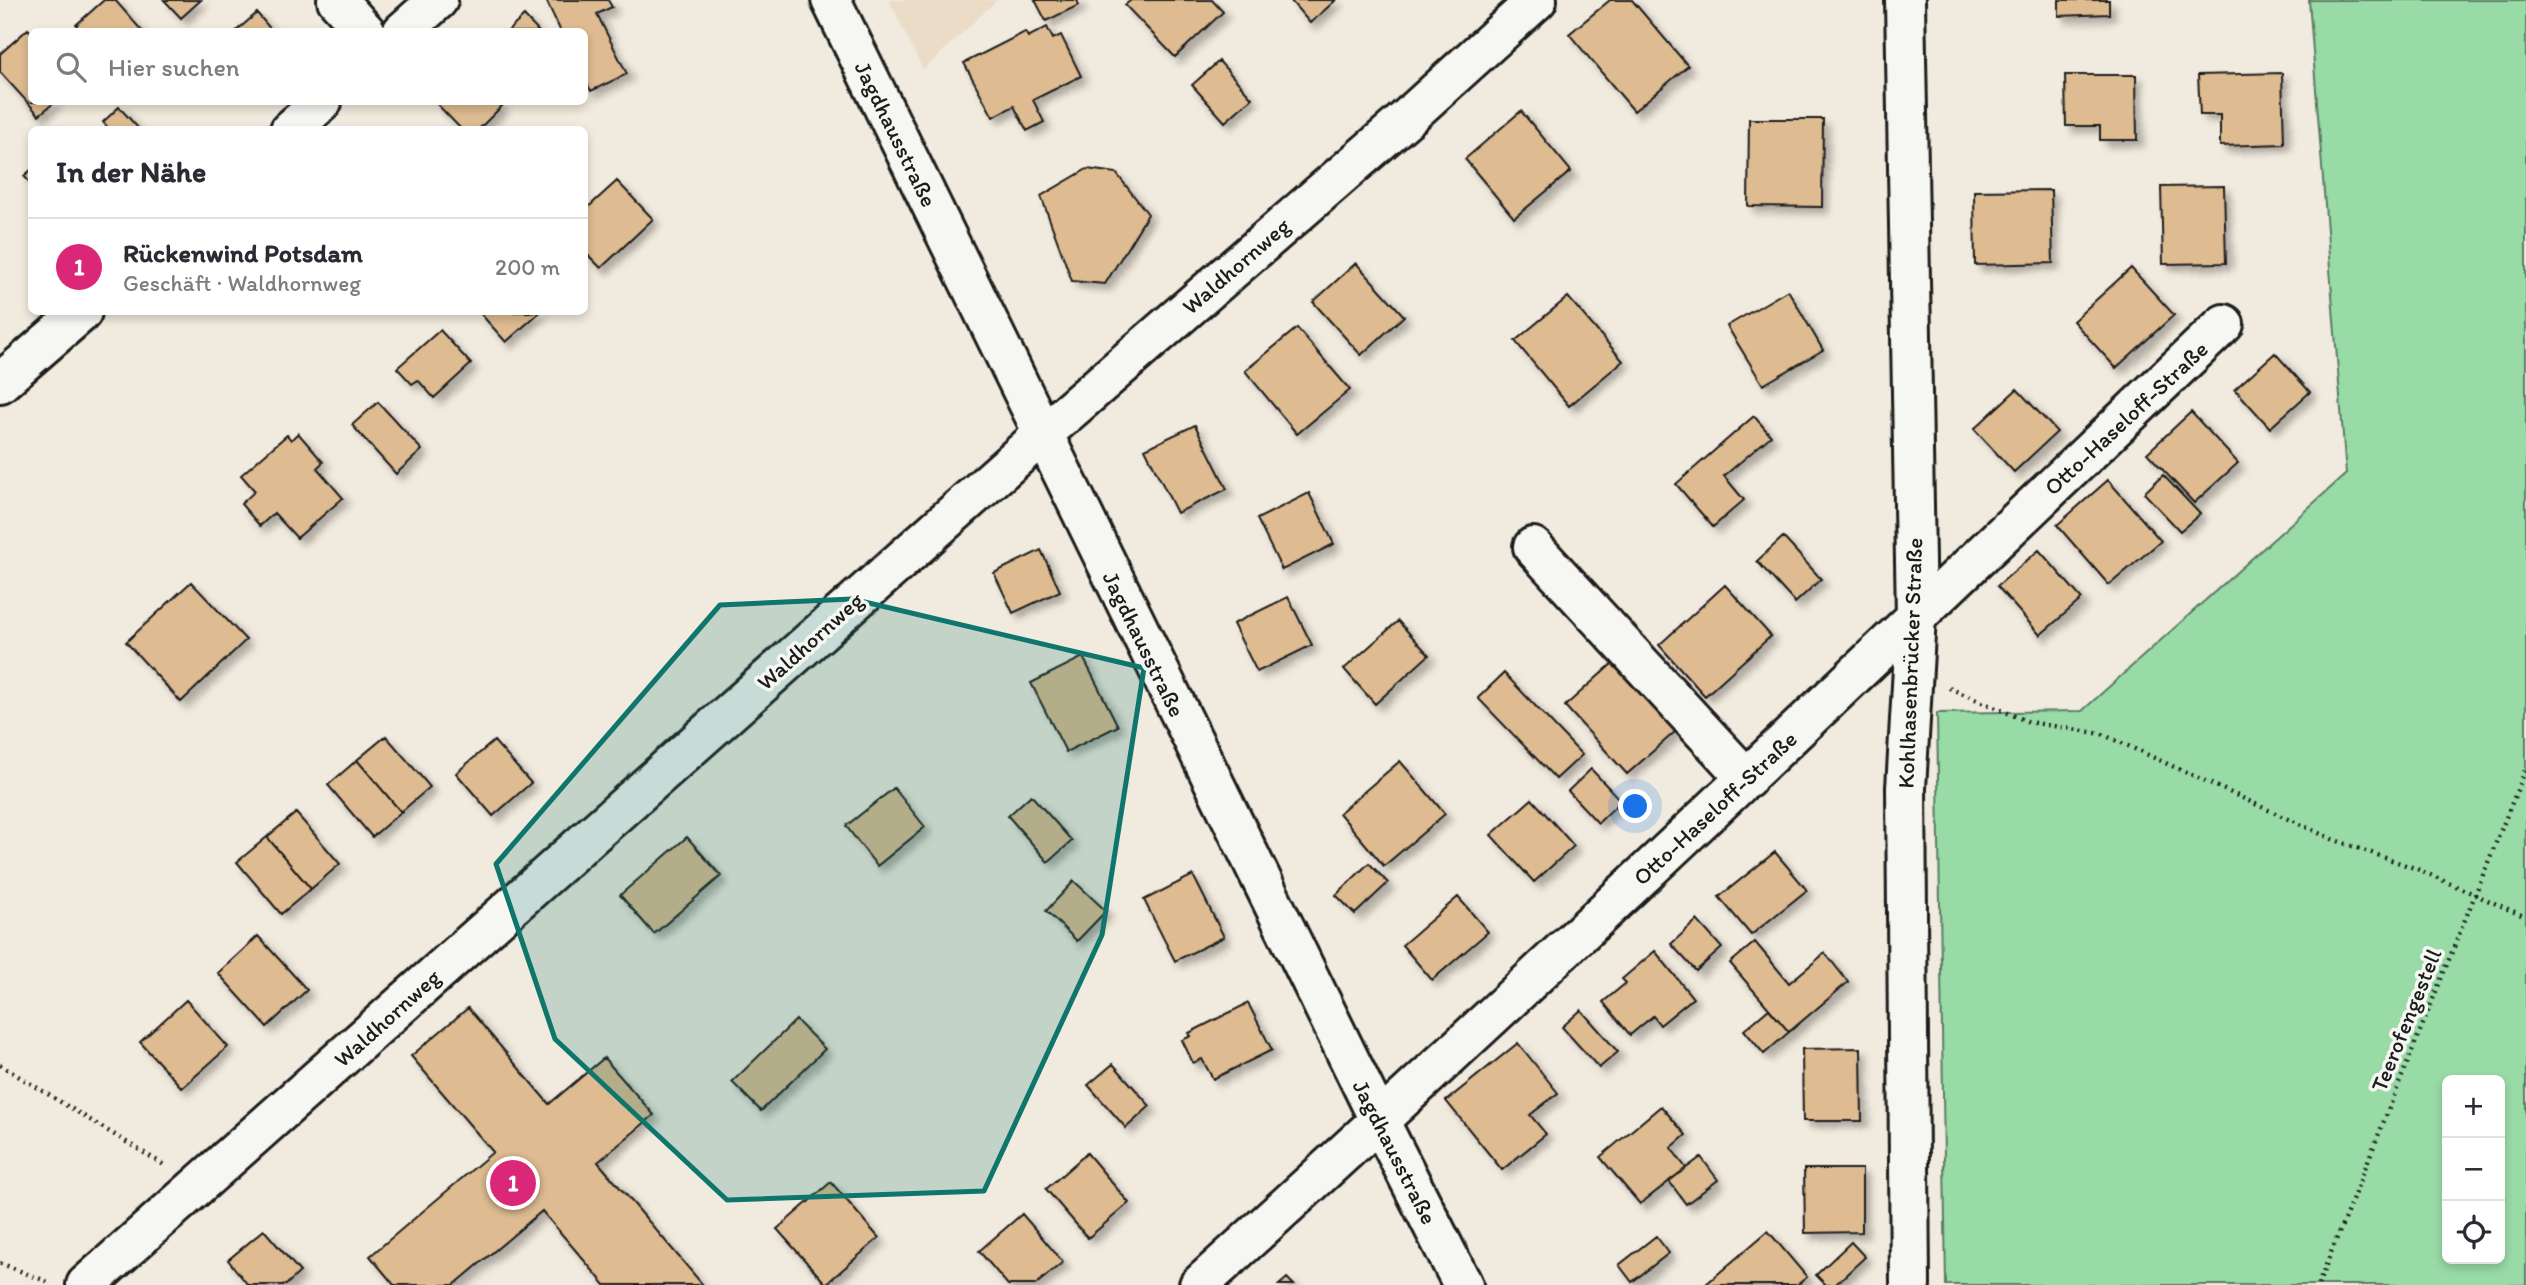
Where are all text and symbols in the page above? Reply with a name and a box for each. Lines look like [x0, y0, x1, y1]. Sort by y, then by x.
search box [28, 28, 588, 105]
icon: search [52, 48, 90, 86]
text: Hier suchen [108, 51, 240, 83]
street label: Jagdhausstraße [849, 57, 943, 211]
text: In der Nähe [56, 153, 206, 190]
street label: Waldhornweg [1176, 212, 1296, 320]
text: Rückenwind Potsdam [123, 237, 363, 269]
text: 1 [74, 253, 84, 281]
text: 200 m [495, 253, 560, 281]
text: Geschäft · Waldhornweg [123, 269, 361, 297]
street label: Otto-Haseloff-Straße [2038, 335, 2214, 501]
street label: Kohlhasenbrücker Straße [1892, 537, 1928, 789]
street label: Jagdhausstraße [1097, 567, 1191, 721]
street label: Waldhornweg [751, 586, 869, 696]
street label: Otto-Haseloff-Straße [1627, 725, 1803, 891]
your location [1618, 789, 1652, 823]
street label: Teerofengestell [2365, 944, 2448, 1096]
street label: Waldhornweg [328, 963, 446, 1073]
street label: Jagdhausstraße [1347, 1075, 1443, 1229]
map controls [2442, 1075, 2505, 1264]
button: + [2442, 1075, 2505, 1138]
button: − [2442, 1138, 2505, 1201]
pin: 1 [490, 1157, 536, 1209]
button: locate [2442, 1201, 2505, 1264]

